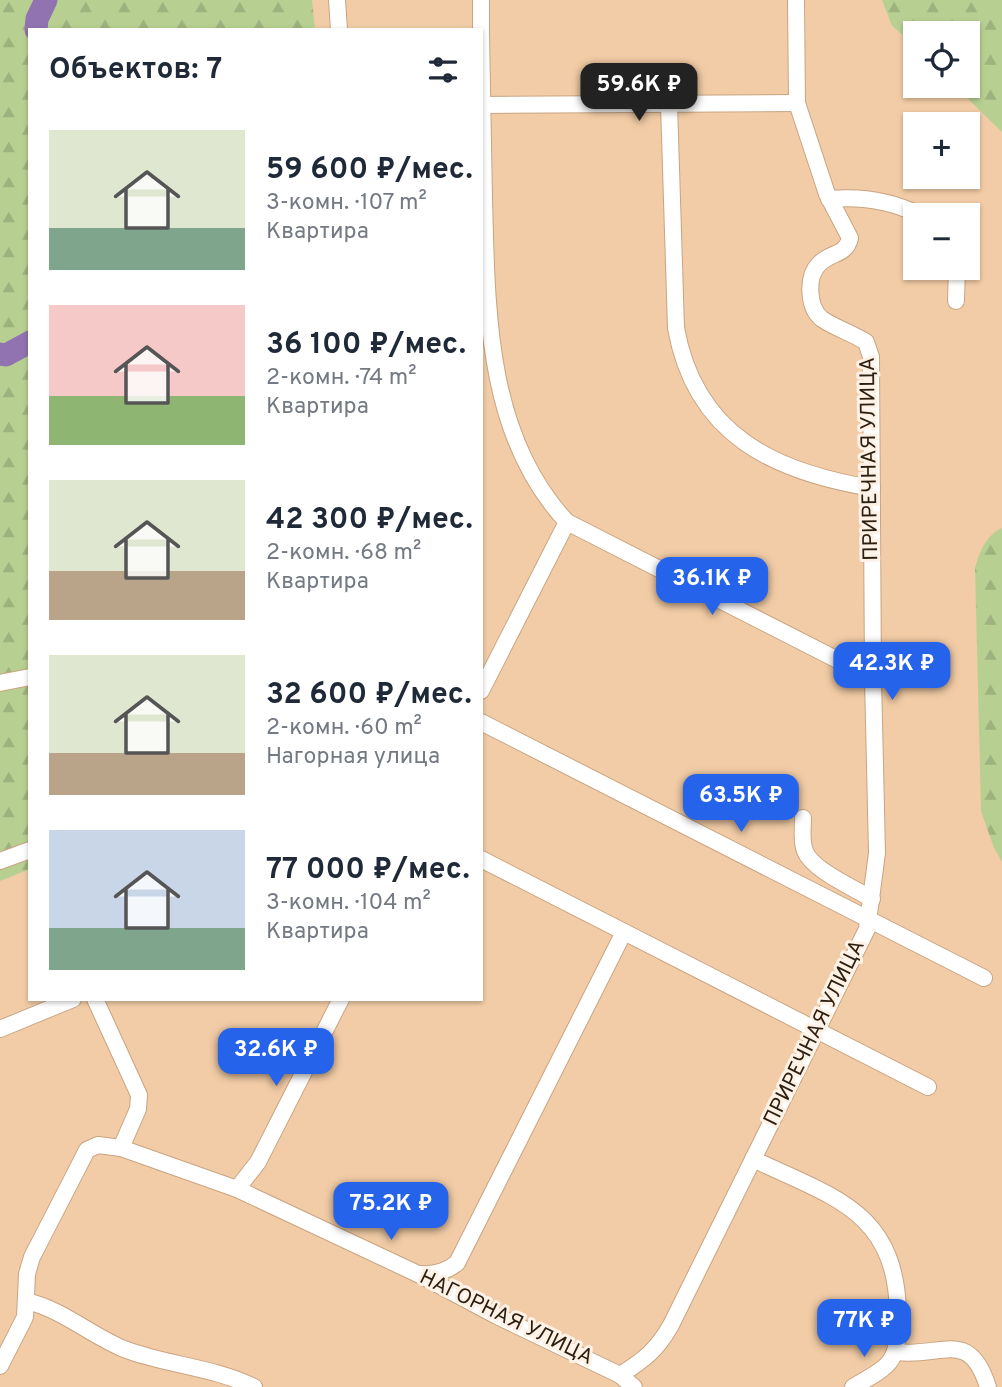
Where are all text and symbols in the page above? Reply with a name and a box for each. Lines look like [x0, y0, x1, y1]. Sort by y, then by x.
map controls [903, 21, 980, 280]
button: locate [903, 21, 980, 98]
icon: filters [424, 51, 462, 89]
text: Объектов: 7 [49, 52, 222, 89]
pin: 59.6K ₽ [574, 64, 704, 123]
text: 59.6K ₽ [596, 71, 682, 100]
button: + [903, 112, 980, 189]
text: 59 600 ₽/мес. [266, 152, 473, 189]
icon: home [105, 158, 189, 242]
text: 3-комн. · 107 m² [266, 189, 427, 218]
button: − [903, 203, 980, 280]
text: Квартира [266, 218, 369, 247]
text: 36 100 ₽/мес. [266, 327, 466, 364]
icon: home [105, 333, 189, 417]
street label: ПРИРЕЧНАЯ УЛИЦА [855, 357, 885, 561]
text: 2-комн. · 74 m² [266, 364, 417, 393]
text: Квартира [266, 393, 369, 422]
text: 42 300 ₽/мес. [266, 502, 473, 539]
icon: home [105, 508, 189, 592]
text: 2-комн. · 68 m² [266, 539, 421, 568]
pin: 36.1K ₽ [647, 558, 777, 617]
text: 36.1K ₽ [672, 565, 752, 594]
text: Квартира [266, 568, 369, 597]
pin: 42.3K ₽ [827, 642, 957, 702]
text: 42.3K ₽ [849, 650, 935, 679]
text: 32 600 ₽/мес. [266, 677, 472, 714]
icon: home [105, 683, 189, 767]
text: 2-комн. · 60 m² [266, 714, 422, 743]
text: Нагорная улица [266, 743, 440, 772]
pin: 63.5K ₽ [676, 774, 806, 834]
text: 63.5K ₽ [699, 782, 783, 811]
text: 77 000 ₽/мес. [266, 852, 470, 889]
icon: home [105, 858, 189, 942]
text: 3-комн. · 104 m² [266, 889, 431, 918]
text: Квартира [266, 918, 369, 947]
street label: ПРИРЕЧНАЯ УЛИЦА [758, 936, 872, 1130]
pin: 32.6K ₽ [211, 1028, 341, 1088]
text: 32.6K ₽ [234, 1036, 318, 1065]
pin: 75.2K ₽ [326, 1182, 456, 1242]
text: 75.2K ₽ [349, 1190, 433, 1219]
street label: НАГОРНАЯ УЛИЦА [415, 1264, 597, 1372]
pin: 77K ₽ [815, 1300, 913, 1359]
text: 77K ₽ [833, 1307, 895, 1336]

